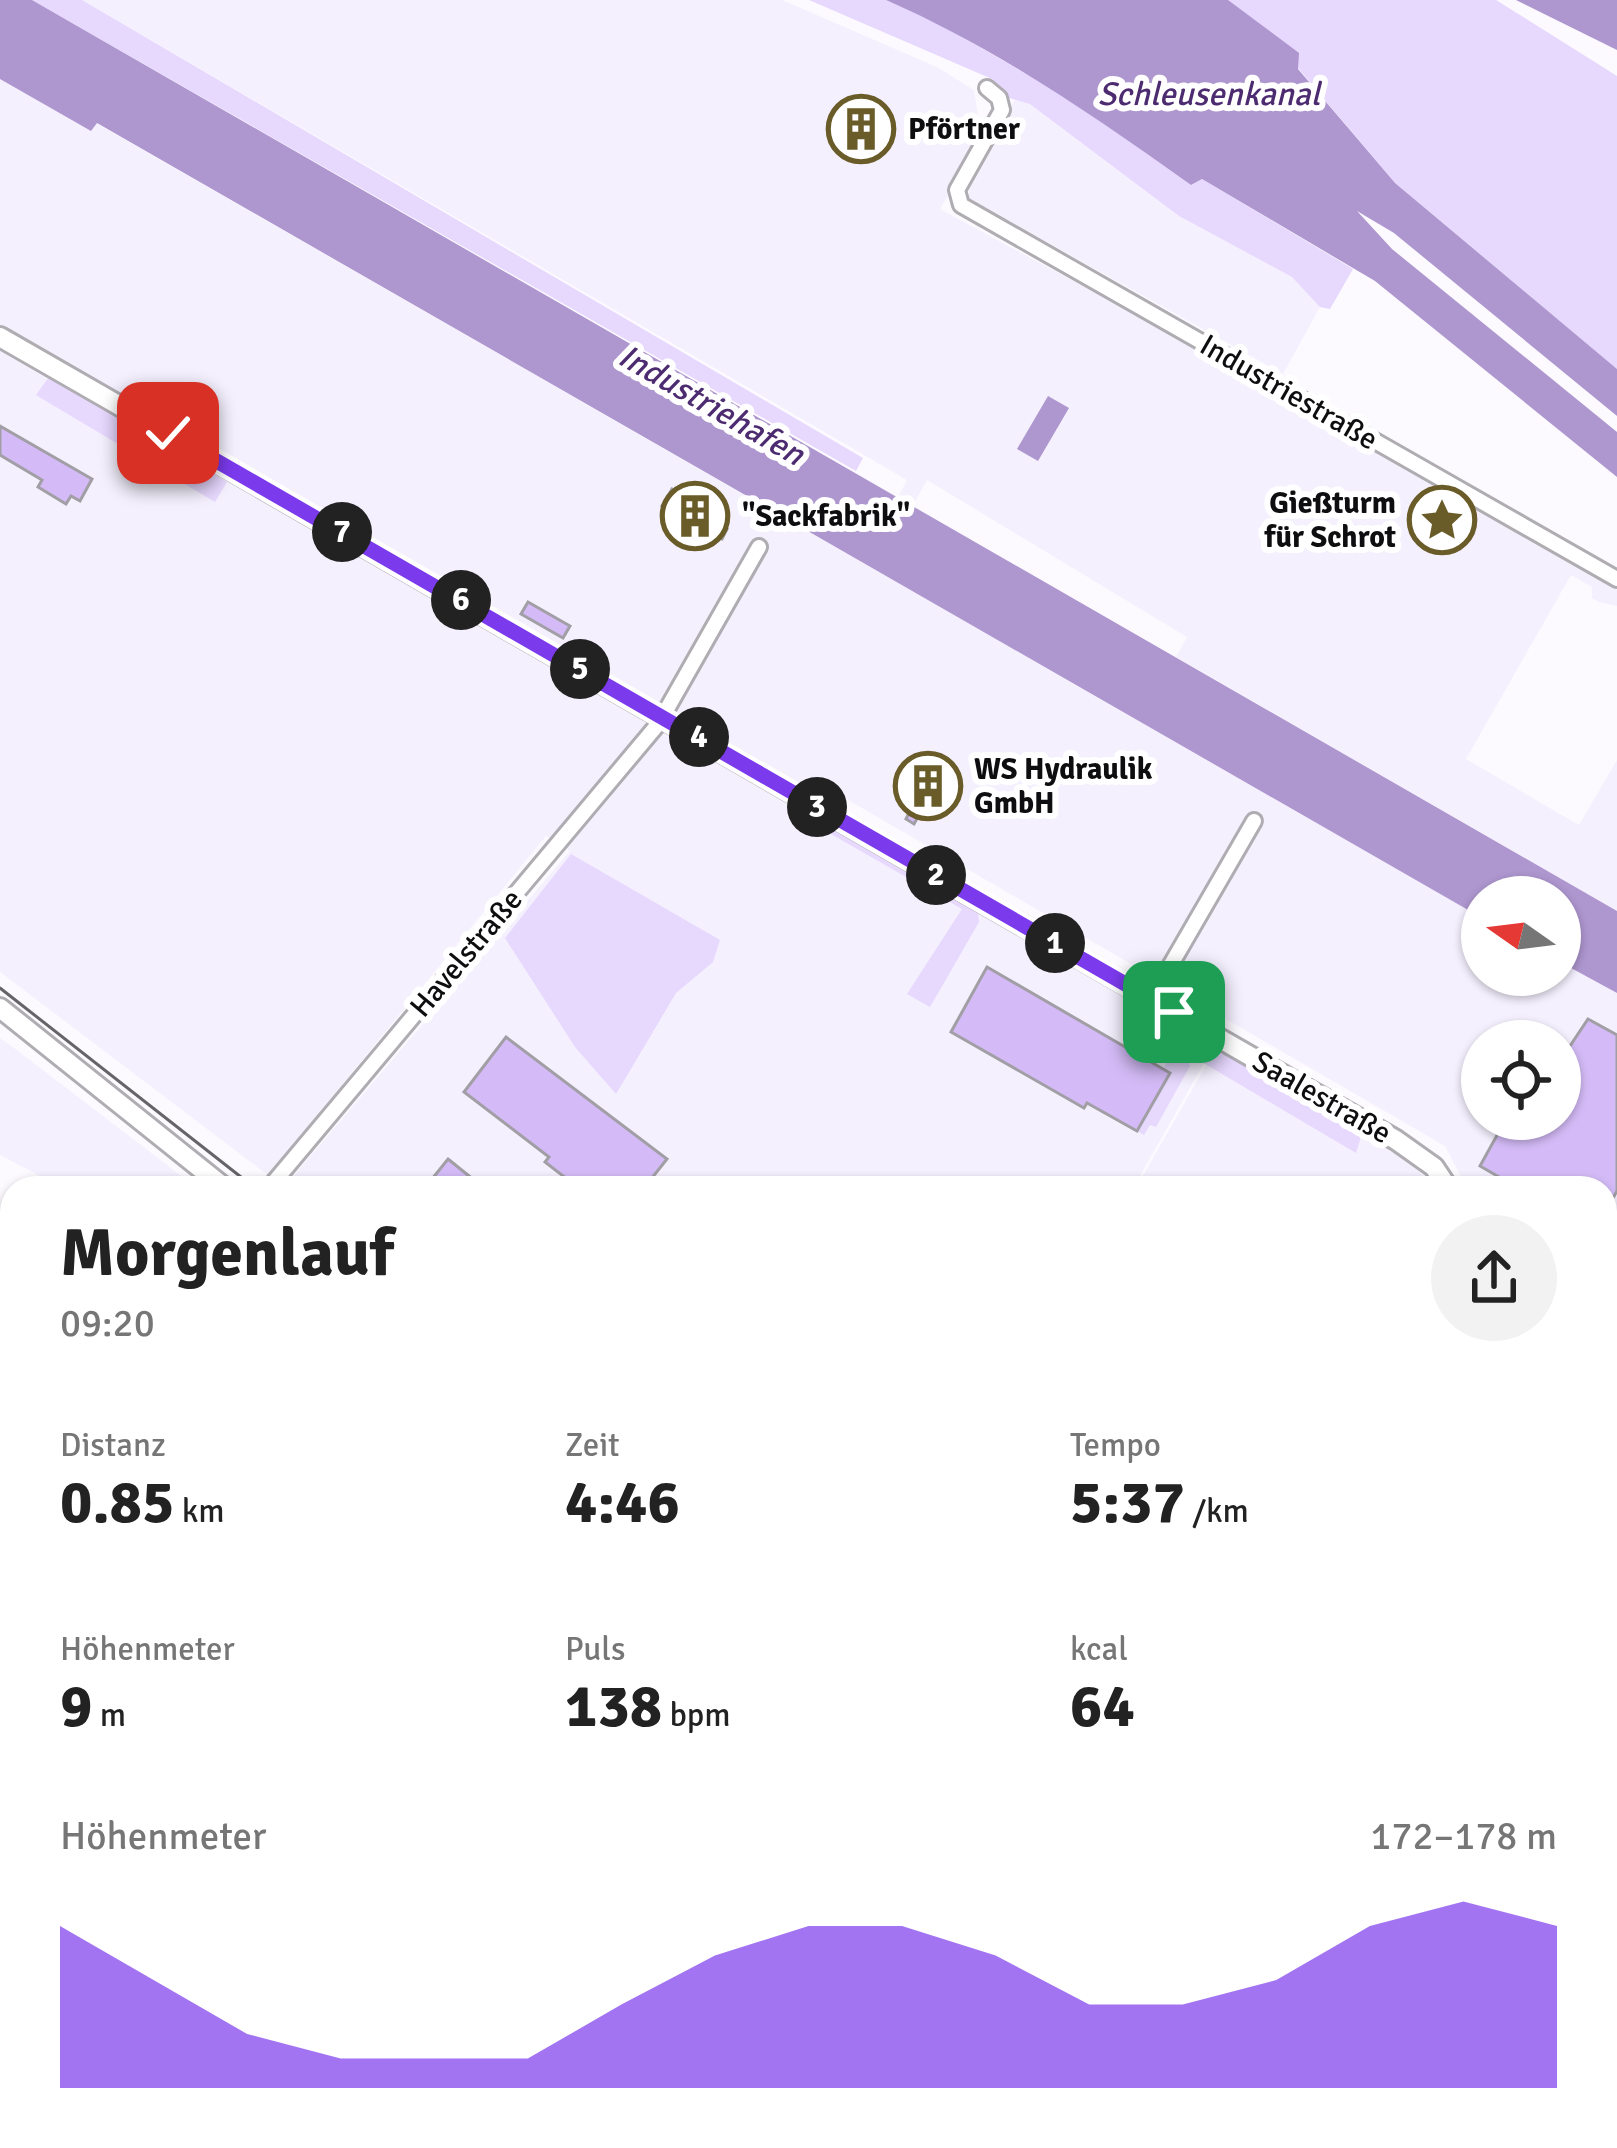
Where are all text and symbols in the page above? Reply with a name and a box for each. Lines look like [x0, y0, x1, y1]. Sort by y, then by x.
water label: Schleusenkanal [1098, 74, 1323, 115]
building icon: Pförtner [826, 94, 896, 164]
place label: Pförtner [908, 111, 1020, 148]
street label: Industriestraße [1193, 327, 1384, 458]
water label: Industriehafen [611, 336, 812, 475]
pin [117, 382, 219, 484]
icon: check [135, 400, 201, 466]
building icon: "Sackfabrik" [660, 481, 730, 551]
place label: Gießturm für Schrot [1264, 485, 1396, 556]
place icon: Gießturm für Schrot [1407, 485, 1477, 555]
place label: "Sackfabrik" [742, 498, 910, 535]
pin: 7 [312, 502, 372, 562]
text: 7 [333, 511, 351, 552]
pin: 6 [431, 570, 491, 630]
text: 6 [452, 579, 470, 620]
pin: 5 [550, 639, 610, 699]
text: 5 [571, 648, 589, 689]
pin: 4 [669, 707, 729, 767]
text: 4 [690, 716, 708, 757]
building icon: WS Hydraulik GmbH [893, 751, 963, 821]
place label: WS Hydraulik GmbH [974, 751, 1153, 822]
pin: 3 [787, 777, 847, 837]
text: 3 [808, 786, 826, 827]
pin: 2 [906, 845, 966, 905]
text: 2 [927, 854, 945, 895]
north arrow [1461, 876, 1581, 996]
map controls [1461, 876, 1581, 1140]
street label: Havelstraße [402, 882, 531, 1025]
pin: 1 [1025, 913, 1085, 973]
text: 1 [1046, 922, 1064, 963]
pin [1123, 961, 1225, 1063]
icon: arrive [1141, 979, 1207, 1045]
button: locate [1461, 1020, 1581, 1140]
street label: Saalestraße [1246, 1043, 1398, 1152]
text: Morgenlauf [60, 1213, 394, 1294]
button: share [1431, 1215, 1557, 1341]
text: 09:20 [60, 1299, 155, 1347]
text: Distanz [60, 1425, 166, 1466]
text: Zeit [565, 1425, 620, 1466]
text: Tempo [1070, 1425, 1161, 1466]
text: 0.85 [60, 1466, 174, 1540]
text: 4:46 [565, 1466, 680, 1540]
text: 5:37 [1070, 1466, 1185, 1540]
text: km [174, 1491, 225, 1532]
text: /km [1185, 1491, 1249, 1532]
text: Höhenmeter [60, 1629, 235, 1670]
text: Puls [565, 1629, 625, 1670]
text: kcal [1070, 1629, 1128, 1670]
text: 9 [60, 1670, 92, 1744]
text: 138 [565, 1670, 662, 1744]
text: 64 [1070, 1670, 1135, 1744]
text: m [92, 1695, 126, 1736]
text: bpm [662, 1695, 731, 1736]
text: Höhenmeter [60, 1812, 266, 1860]
text: 172–178 m [1370, 1812, 1557, 1860]

